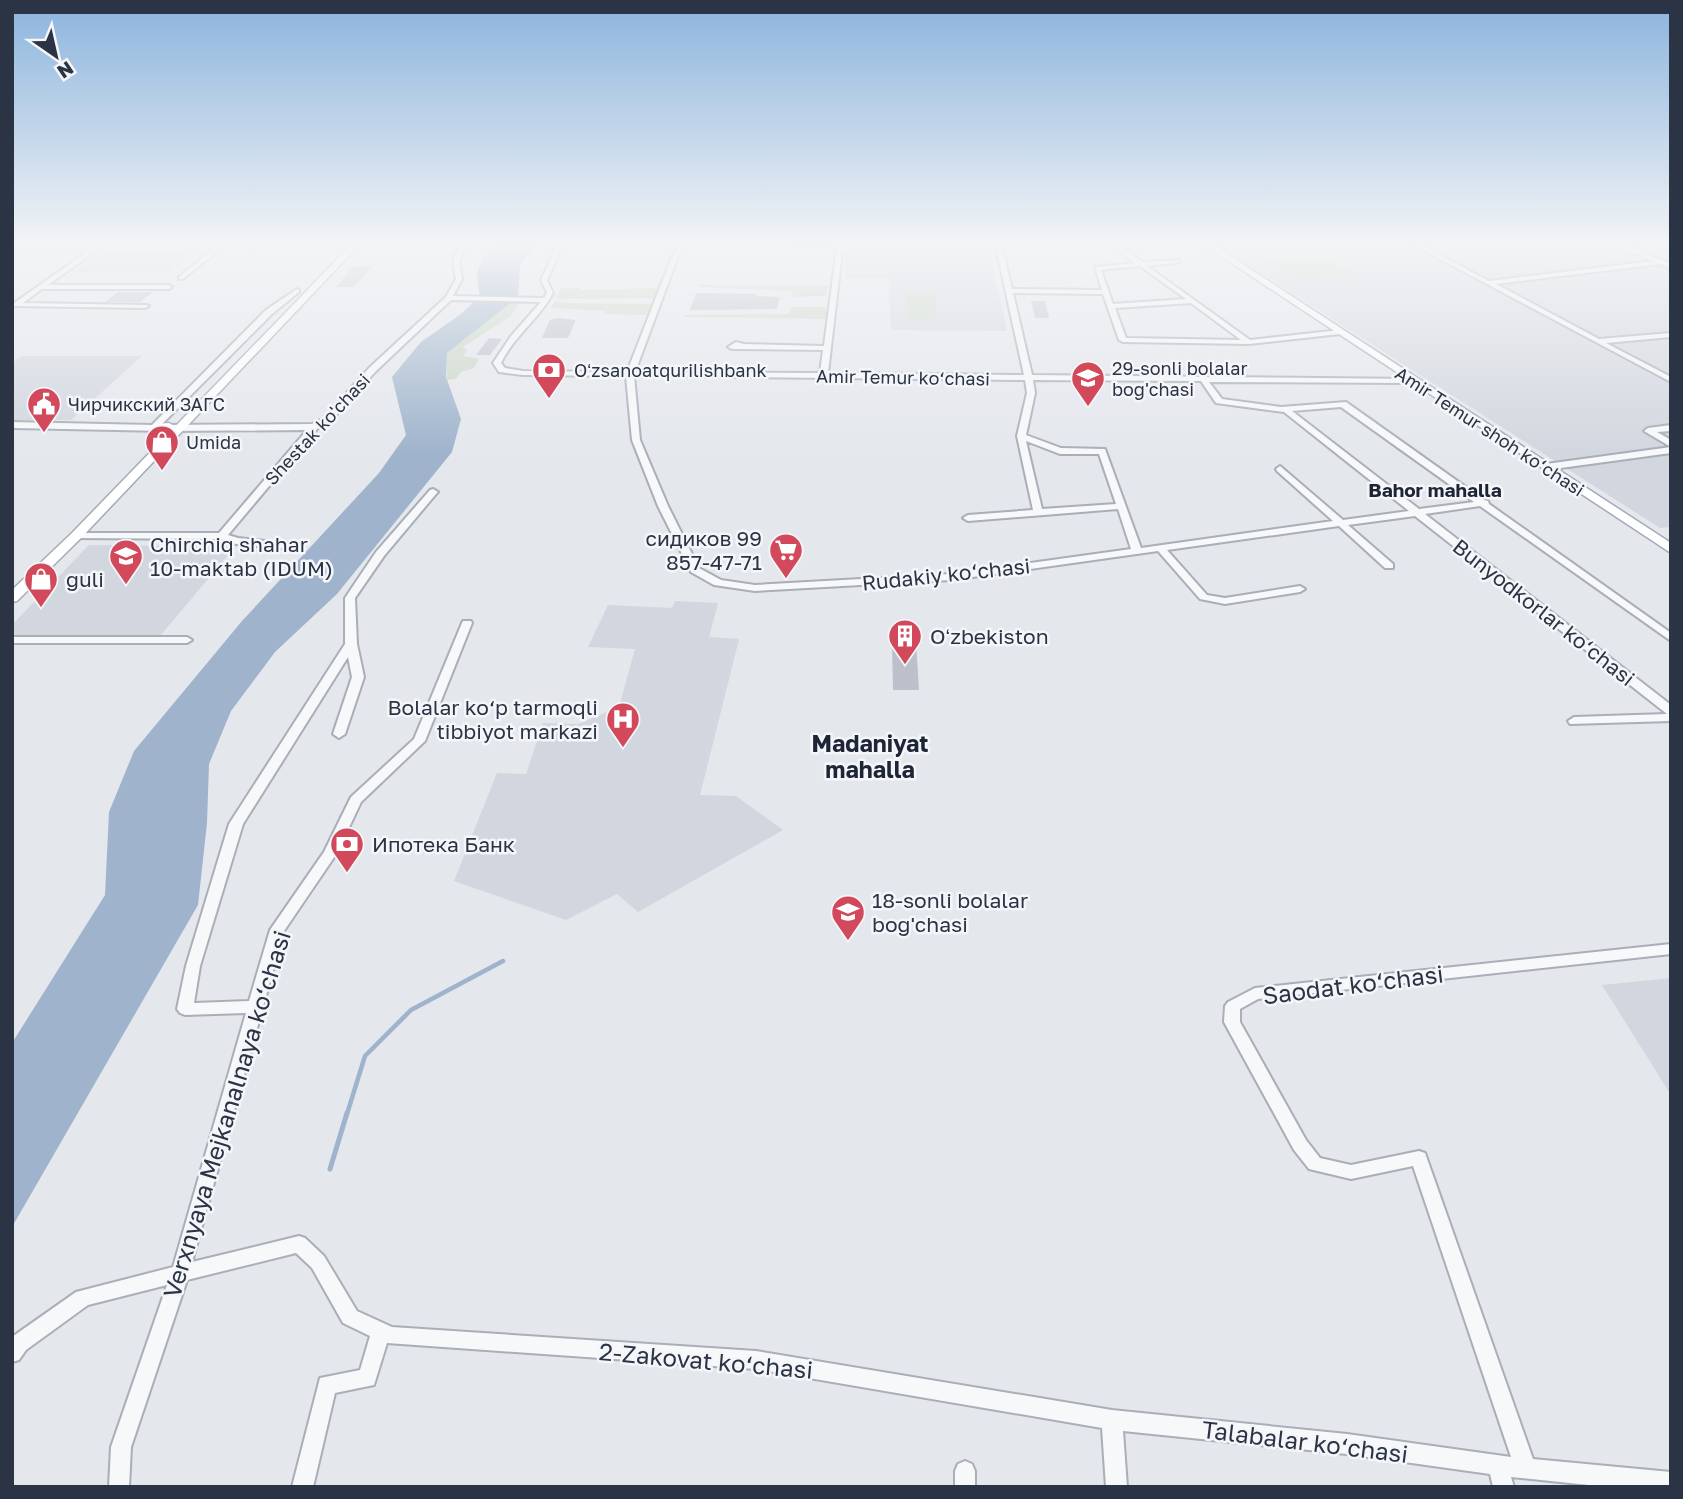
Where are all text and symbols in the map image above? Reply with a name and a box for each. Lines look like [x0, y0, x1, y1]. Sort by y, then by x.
north arrow [21, 21, 91, 91]
text: N [53, 57, 78, 84]
bank icon: Oʻzsanoatqurilishbank [530, 351, 568, 400]
place label: 29-sonli bolalar bog'chasi [1112, 357, 1247, 400]
place label: Oʻzsanoatqurilishbank [574, 359, 767, 381]
school or university icon: 29-sonli bolalar bog'chasi [1069, 359, 1107, 408]
street label: Amir Temur shoh ko‘chasi [1391, 362, 1589, 500]
street label: Amir Temur ko‘chasi [816, 364, 990, 390]
street label: Shestak ko'chasi [260, 369, 374, 489]
public building icon: Чирчикский ЗАГС [25, 385, 63, 434]
place label: Чирчикский ЗАГС [68, 393, 225, 415]
shop icon: Umida [143, 423, 181, 472]
place label: Umida [186, 431, 241, 453]
district label: Bahor mahalla [1368, 478, 1502, 501]
place label: сидиков 99 857-47-71 [645, 525, 762, 575]
place label: Chirchiq shahar 10-maktab (IDUM) [150, 531, 333, 581]
supermarket icon: сидиков 99 857-47-71 [767, 531, 805, 580]
street label: Bunyodkorlar ko‘chasi [1448, 533, 1640, 691]
school or university icon: Chirchiq shahar 10-maktab (IDUM) [107, 537, 145, 586]
street label: Rudakiy ko‘chasi [861, 552, 1031, 596]
shop icon: guli [22, 560, 60, 609]
place label: guli [66, 566, 104, 592]
building icon: Oʻzbekiston [886, 617, 924, 666]
place label: Oʻzbekiston [930, 623, 1049, 649]
place label: Bolalar ko‘p tarmoqli tibbiyot markazi [388, 694, 598, 744]
hospital icon: Bolalar ko‘p tarmoqli tibbiyot markazi [604, 700, 642, 749]
district label: Madaniyat mahalla [811, 729, 929, 783]
bank icon: Ипотека Банк [328, 825, 366, 874]
place label: Ипотека Банк [372, 831, 515, 857]
place label: 18-sonli bolalar bog'chasi [872, 887, 1028, 937]
school or university icon: 18-sonli bolalar bog'chasi [829, 893, 867, 942]
street label: Verxnyaya Mejkanalnaya ko‘chasi [156, 927, 296, 1301]
street label: Saodat ko‘chasi [1261, 959, 1445, 1009]
street label: 2-Zakovat ko‘chasi [598, 1336, 814, 1384]
street label: Talabalar ko‘chasi [1200, 1414, 1410, 1468]

